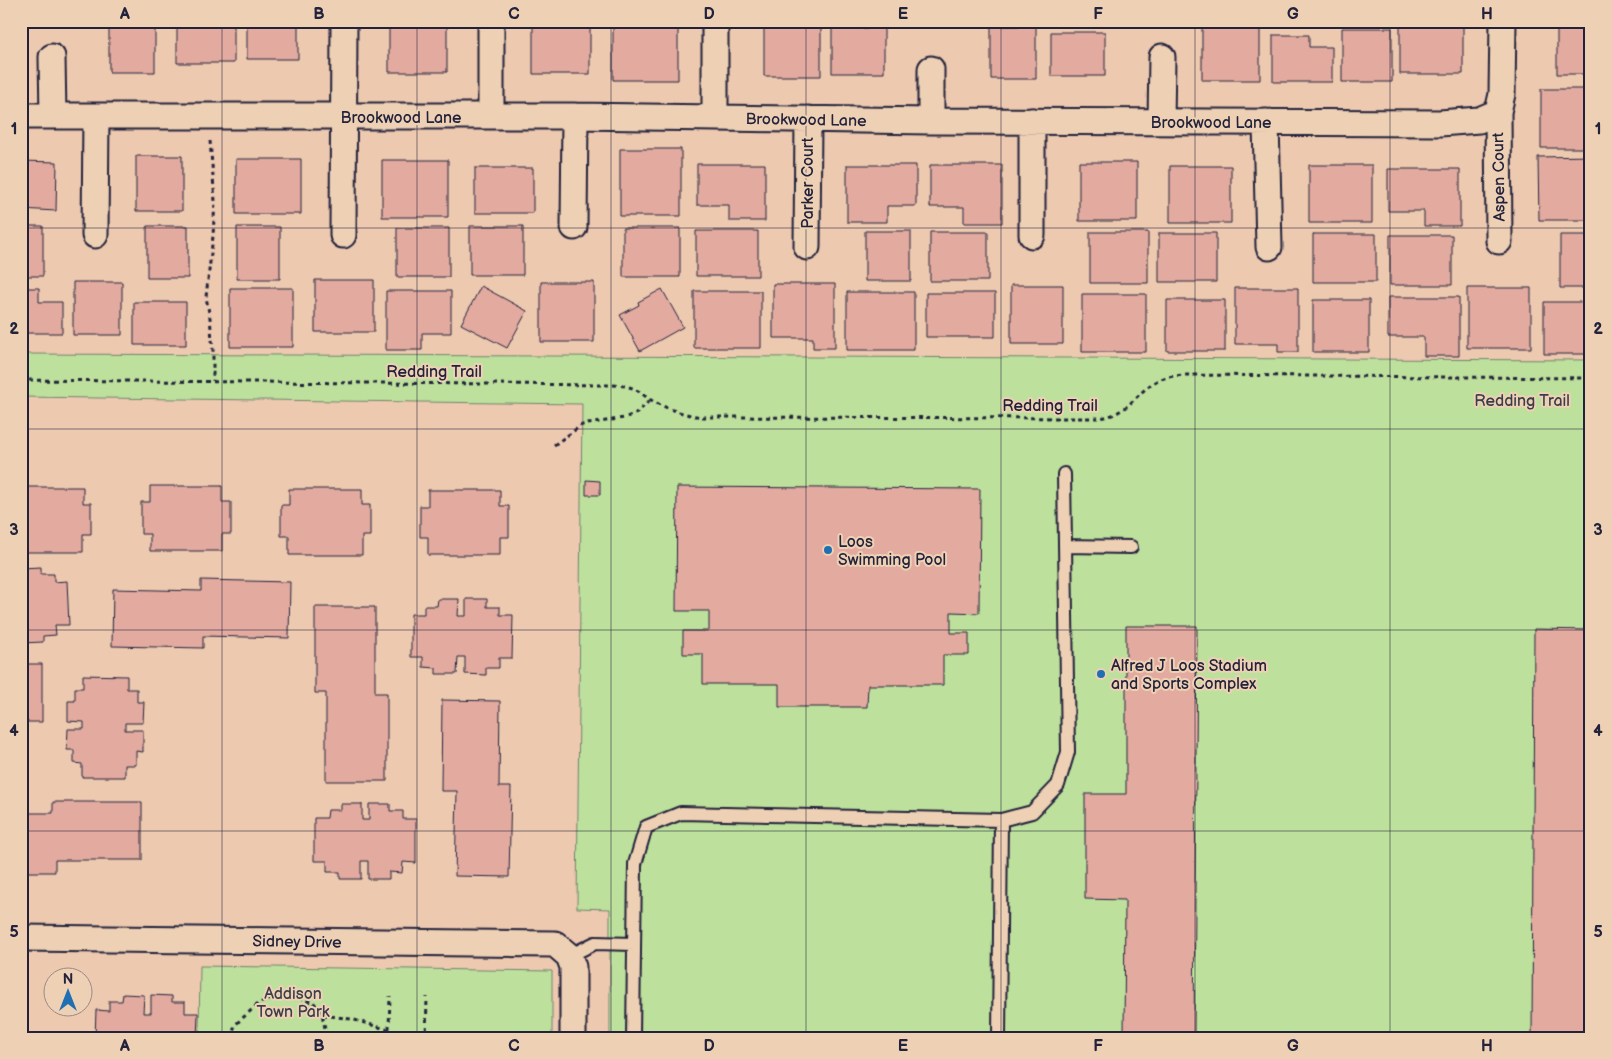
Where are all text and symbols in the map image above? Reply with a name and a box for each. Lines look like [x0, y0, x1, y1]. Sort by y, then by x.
text: A [119, 5, 130, 24]
text: B [313, 5, 325, 24]
text: C [508, 5, 520, 24]
text: D [703, 5, 715, 24]
text: E [898, 5, 908, 24]
text: F [1093, 5, 1103, 24]
text: G [1287, 5, 1299, 24]
text: H [1481, 5, 1493, 24]
street label: Brookwood Lane [340, 109, 462, 128]
street label: Brookwood Lane [745, 110, 867, 131]
street label: Brookwood Lane [1150, 114, 1272, 133]
text: 1 [11, 120, 17, 139]
text: 1 [1595, 120, 1601, 139]
street label: Aspen Court [1489, 132, 1510, 222]
street label: Parker Court [799, 137, 818, 229]
text: 2 [9, 320, 19, 339]
text: 2 [1593, 320, 1603, 339]
street label: Redding Trail [386, 363, 482, 382]
park label: Redding Trail [1474, 392, 1570, 411]
street label: Redding Trail [1002, 397, 1098, 416]
text: 3 [9, 521, 19, 540]
text: 3 [1593, 521, 1603, 540]
place label: Loos Swimming Pool [838, 533, 946, 570]
marker: Loos Swimming Pool [822, 544, 834, 556]
place label: Alfred J Loos Stadium and Sports Complex [1111, 657, 1267, 694]
marker: Alfred J Loos Stadium and Sports Complex [1095, 668, 1107, 680]
text: 4 [9, 722, 19, 741]
text: 4 [1593, 722, 1603, 741]
text: 5 [9, 923, 19, 942]
text: 5 [1593, 923, 1603, 942]
street label: Sidney Drive [252, 932, 342, 953]
north arrow [42, 966, 92, 1016]
text: N [63, 971, 73, 988]
park label: Addison Town Park [256, 985, 330, 1022]
text: A [119, 1037, 130, 1056]
text: B [313, 1037, 325, 1056]
text: C [508, 1037, 520, 1056]
text: D [703, 1037, 715, 1056]
text: E [898, 1037, 908, 1056]
text: F [1093, 1037, 1103, 1056]
text: G [1287, 1037, 1299, 1056]
text: H [1481, 1037, 1493, 1056]

